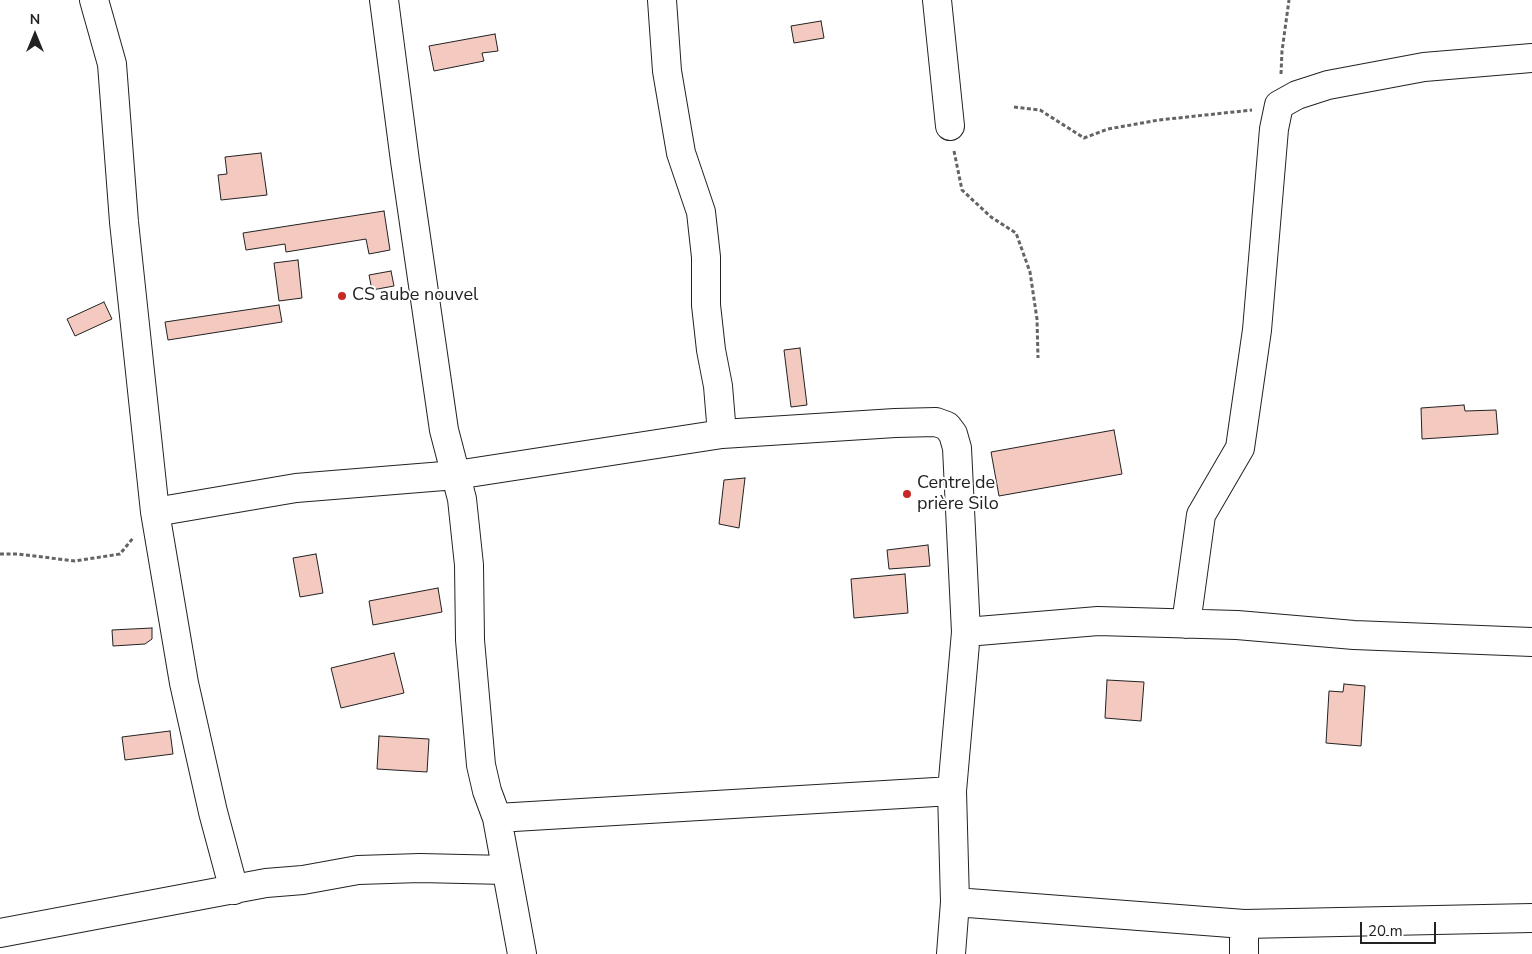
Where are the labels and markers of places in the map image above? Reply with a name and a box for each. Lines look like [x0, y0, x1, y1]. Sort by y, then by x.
place label: CS aube nouvel [352, 285, 478, 307]
marker: CS aube nouvel [336, 290, 348, 302]
place label: Centre de prière Silo [917, 473, 999, 516]
marker: Centre de prière Silo [901, 488, 913, 500]

